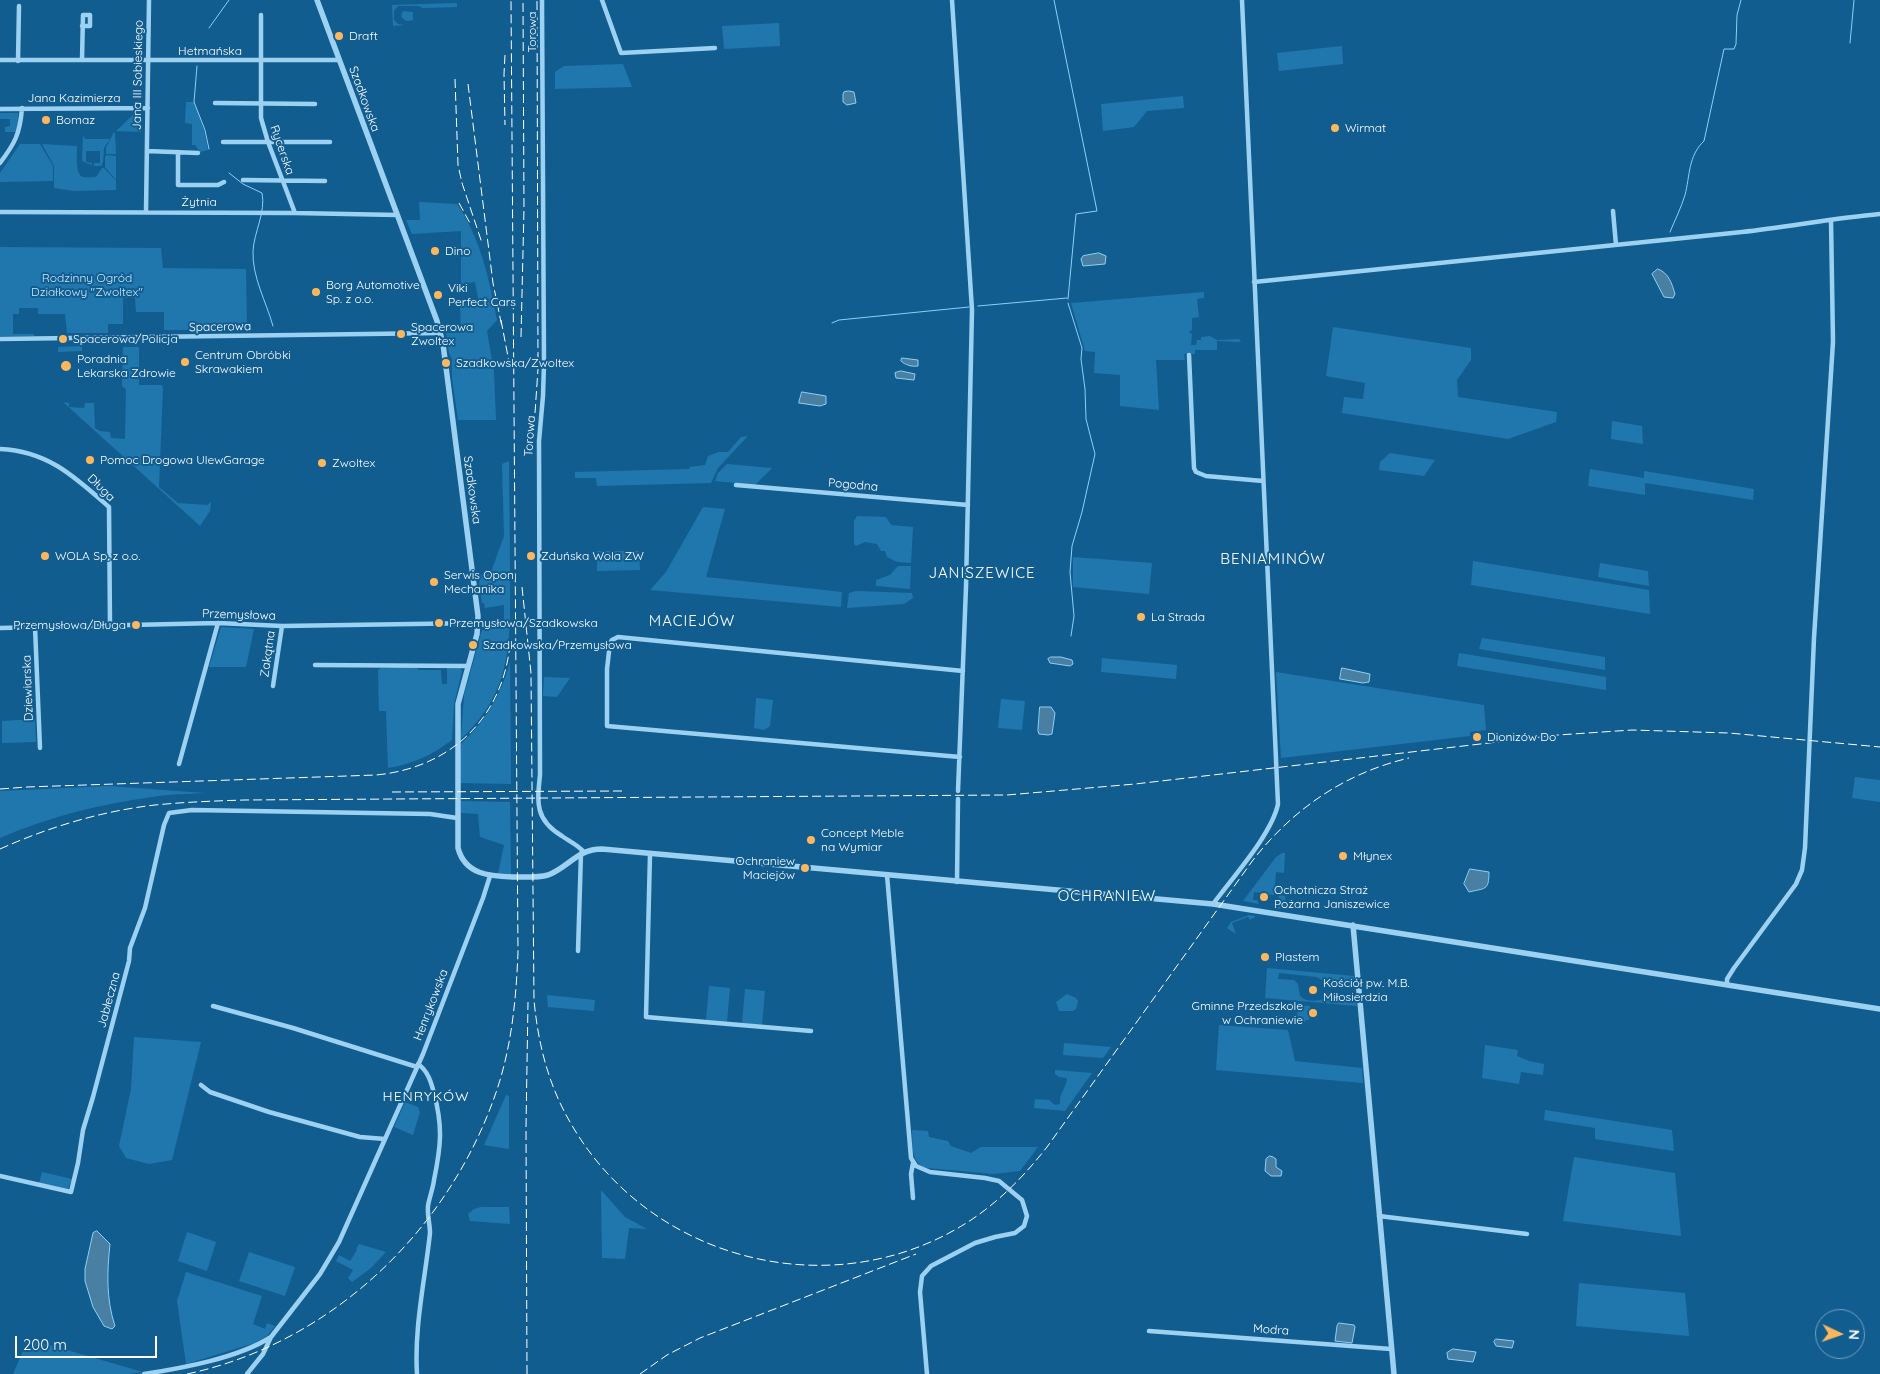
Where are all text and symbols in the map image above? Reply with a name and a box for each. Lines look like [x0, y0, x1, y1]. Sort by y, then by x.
street label: Torowa [525, 11, 539, 53]
street label: Jana III Sobieskiego [130, 20, 146, 130]
place label: Draft [349, 29, 378, 43]
marker: Draft [333, 30, 345, 42]
street label: Hetmańska [178, 44, 242, 58]
street label: Szadkowska [345, 64, 383, 134]
street label: Jana Kazimierza [27, 91, 121, 105]
place label: Bomaz [56, 113, 95, 127]
marker: Bomaz [40, 114, 52, 126]
place label: Wirmat [1345, 121, 1386, 135]
marker: Wirmat [1329, 122, 1341, 134]
street label: Rycerska [267, 123, 297, 177]
street label: Żytnia [181, 195, 217, 209]
place label: Dino [445, 244, 470, 258]
marker: Dino [429, 245, 441, 257]
park label: Rodzinny Ogród Działkowy "Zwoltex" [31, 271, 143, 299]
place label: Borg Automotive Sp. z o.o. [326, 278, 420, 306]
place label: Viki Perfect Cars [448, 281, 516, 309]
marker: Borg Automotive Sp. z o.o. [310, 286, 322, 298]
marker: Viki Perfect Cars [432, 289, 444, 301]
street label: Spacerowa [189, 319, 251, 335]
place label: Spacerowa Zwoltex [411, 320, 473, 348]
marker: Spacerowa Zwoltex [395, 328, 407, 340]
place label: Spacerowa/Policja [73, 332, 178, 346]
marker: Spacerowa/Policja [57, 333, 69, 345]
place label: Centrum Obróbki Skrawakiem [195, 348, 291, 376]
place label: Poradnia Lekarska Zdrowie [77, 352, 176, 380]
marker: Centrum Obróbki Skrawakiem [179, 356, 191, 368]
place label: Szadkowska/Zwoltex [456, 356, 574, 370]
marker: Szadkowska/Zwoltex [440, 357, 452, 369]
marker: Poradnia Lekarska Zdrowie [59, 359, 73, 373]
street label: Torowa [521, 415, 539, 457]
place label: Pomoc Drogowa UlewGarage [100, 453, 265, 467]
marker: Pomoc Drogowa UlewGarage [84, 454, 96, 466]
street label: Szadkowska [460, 455, 484, 525]
place label: Zwoltex [332, 456, 375, 470]
marker: Zwoltex [316, 457, 328, 469]
street label: Długa [84, 471, 118, 505]
street label: Pogodna [827, 476, 879, 494]
place label: WOLA Sp. z o.o. [55, 549, 140, 563]
place label: Zduńska Wola ZW [541, 549, 644, 563]
marker: WOLA Sp. z o.o. [39, 550, 51, 562]
marker: Zduńska Wola ZW [525, 550, 537, 562]
district label: BENIAMINÓW [1219, 550, 1327, 568]
district label: JANISZEWICE [927, 564, 1037, 582]
place label: Serwis Opon Mechanika [444, 568, 514, 596]
marker: Serwis Opon Mechanika [428, 576, 440, 588]
street label: Przemysłowa [202, 607, 276, 623]
place label: La Strada [1151, 610, 1205, 624]
marker: La Strada [1135, 611, 1147, 623]
district label: MACIEJÓW [648, 612, 736, 630]
place label: Przemysłowa/Szadkowska [449, 616, 598, 630]
marker: Przemysłowa/Szadkowska [433, 617, 445, 629]
place label: Przemysłowa/Długa [13, 618, 126, 632]
marker: Przemysłowa/Długa [130, 619, 142, 631]
street label: Zakątna [258, 630, 278, 678]
place label: Szadkowska/Przemysłowa [483, 638, 632, 652]
marker: Szadkowska/Przemysłowa [467, 639, 479, 651]
street label: Dziewiarska [20, 655, 36, 721]
place label: Dionizów Do [1487, 730, 1556, 744]
marker: Dionizów Do [1471, 731, 1483, 743]
place label: Concept Meble na Wymiar [821, 826, 904, 854]
marker: Concept Meble na Wymiar [805, 834, 817, 846]
place label: Młynex [1353, 849, 1392, 863]
marker: Młynex [1337, 850, 1349, 862]
place label: Ochraniew Maciejów [736, 854, 795, 882]
marker: Ochraniew Maciejów [799, 862, 811, 874]
place label: Ochotnicza Straż Pożarna Janiszewice [1274, 883, 1390, 911]
district label: OCHRANIEW [1057, 887, 1157, 905]
marker: Ochotnicza Straż Pożarna Janiszewice [1258, 891, 1270, 903]
place label: Plastem [1275, 950, 1320, 964]
marker: Plastem [1259, 951, 1271, 963]
street label: Henrykowska [411, 967, 451, 1043]
street label: Jabłeczna [95, 971, 123, 1029]
place label: Kościół pw. M.B. Miłosierdzia [1323, 976, 1410, 1004]
marker: Kościół pw. M.B. Miłosierdzia [1307, 984, 1319, 996]
place label: Gminne Przedszkole w Ochraniewie [1192, 999, 1303, 1027]
marker: Gminne Przedszkole w Ochraniewie [1307, 1007, 1319, 1019]
district label: HENRYKÓW [382, 1089, 470, 1105]
north arrow [1815, 1309, 1865, 1359]
street label: Modra [1252, 1322, 1290, 1338]
scale bar [18, 1326, 160, 1358]
text: N [1845, 1329, 1863, 1340]
text: 200 m [23, 1335, 67, 1354]

